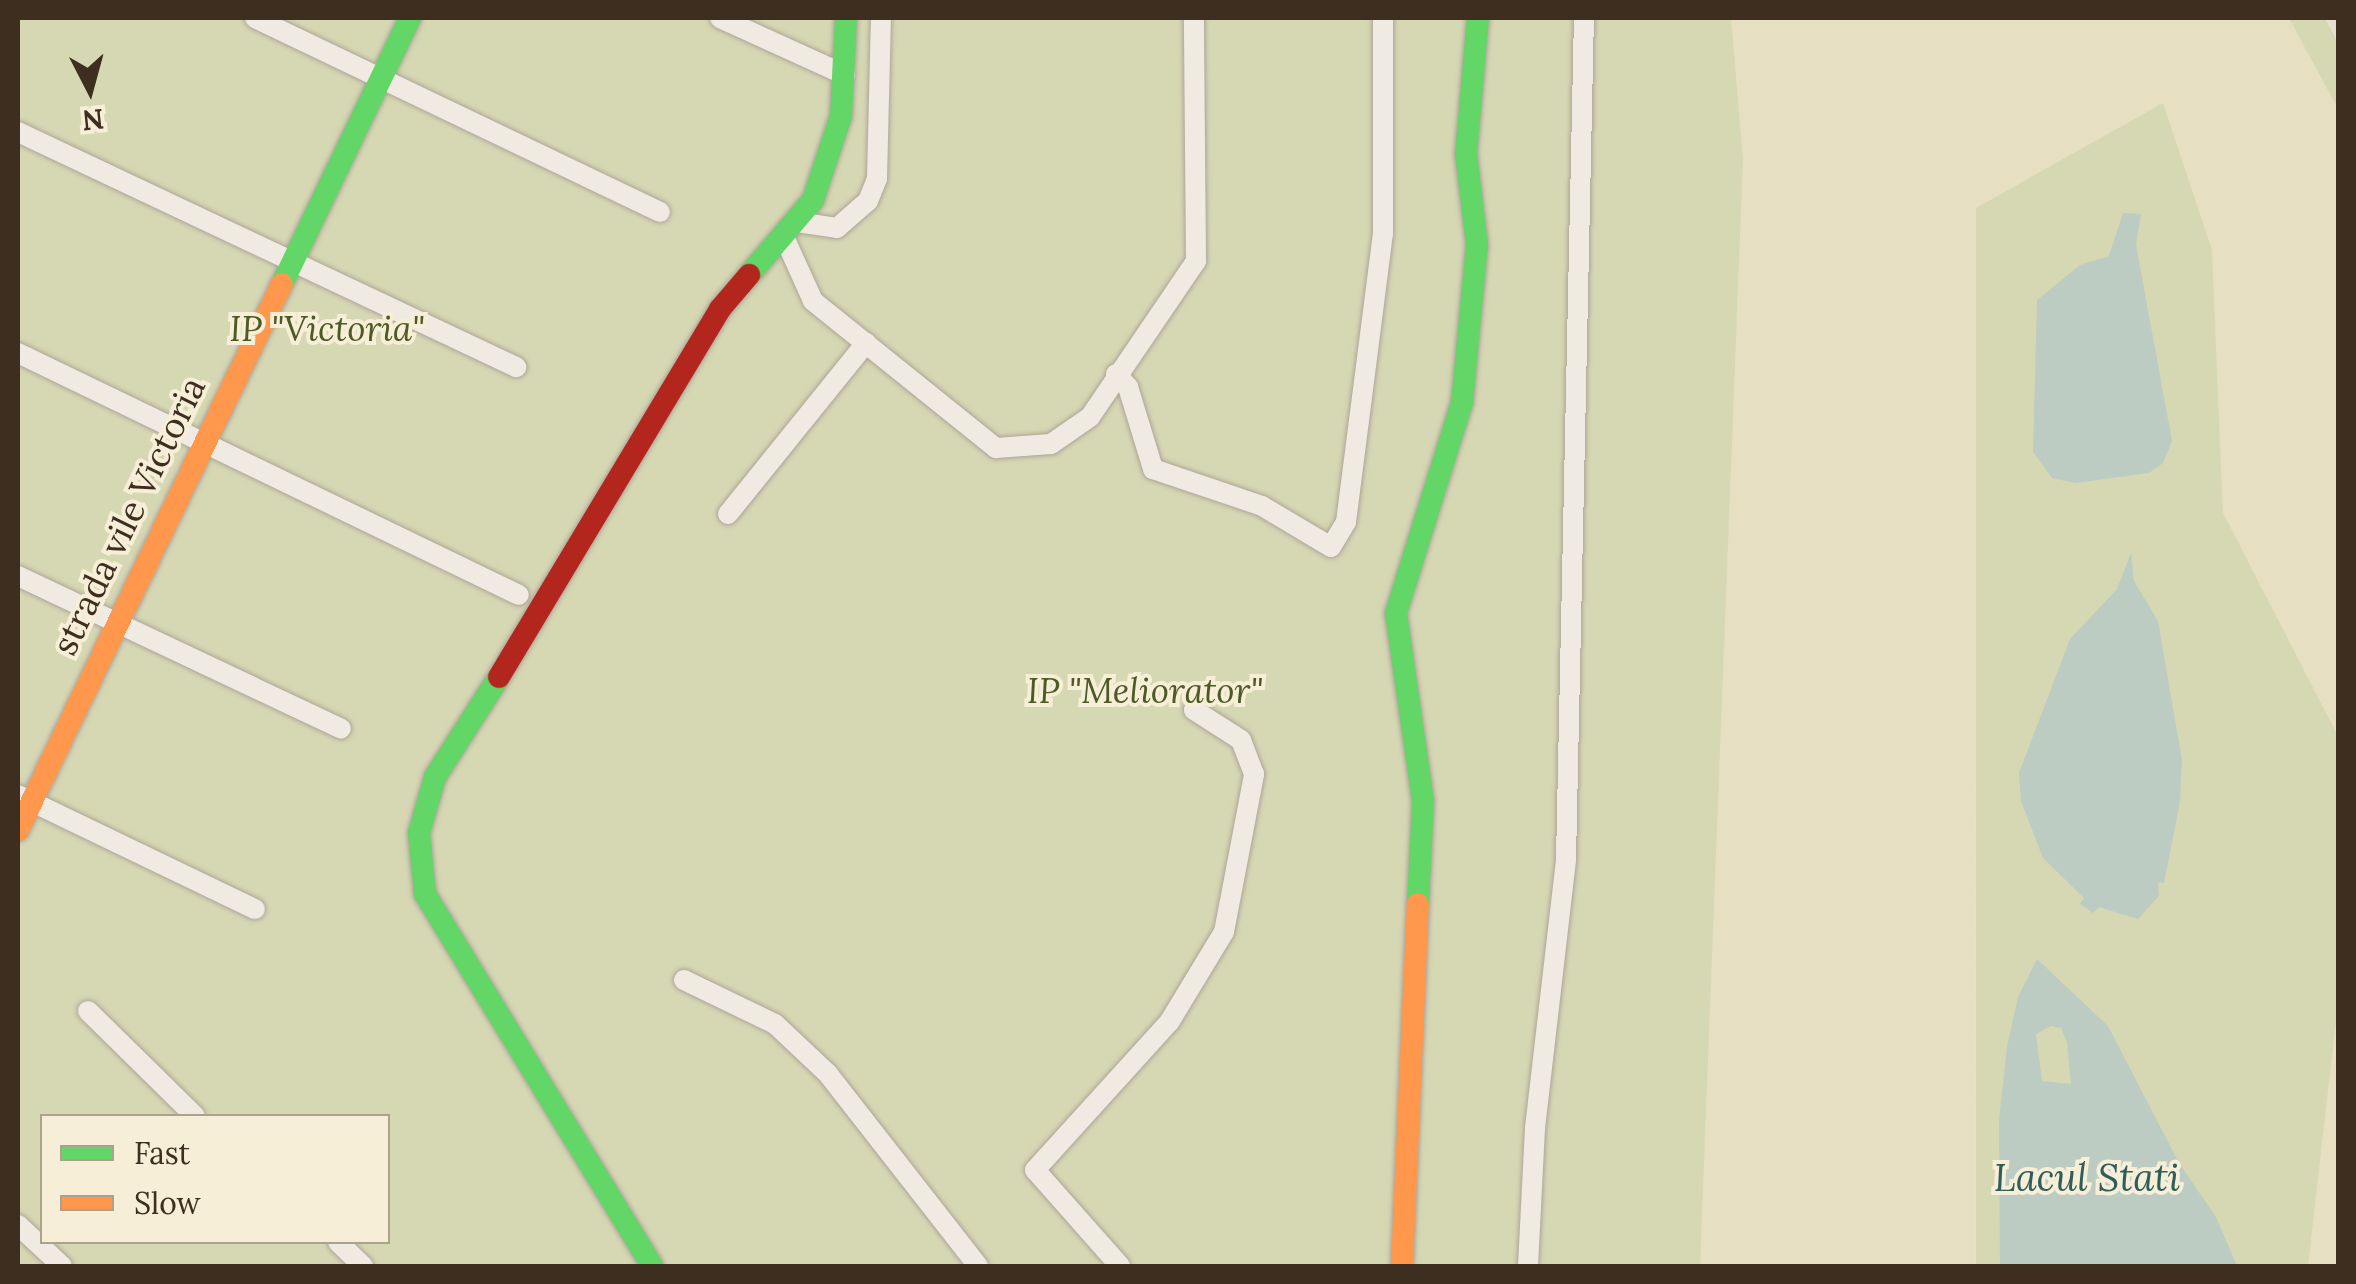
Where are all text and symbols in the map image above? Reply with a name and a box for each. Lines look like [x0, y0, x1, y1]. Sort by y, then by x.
north arrow [40, 40, 140, 140]
text: N [80, 101, 106, 139]
park label: IP "Victoria" [230, 308, 424, 350]
street label: strada vile Victoria [44, 370, 214, 662]
park label: IP "Meliorator" [1027, 670, 1263, 712]
legend [40, 1114, 390, 1244]
text: Fast [134, 1134, 190, 1172]
water label: Lacul Stati [1994, 1155, 2180, 1201]
text: Slow [134, 1184, 200, 1222]

